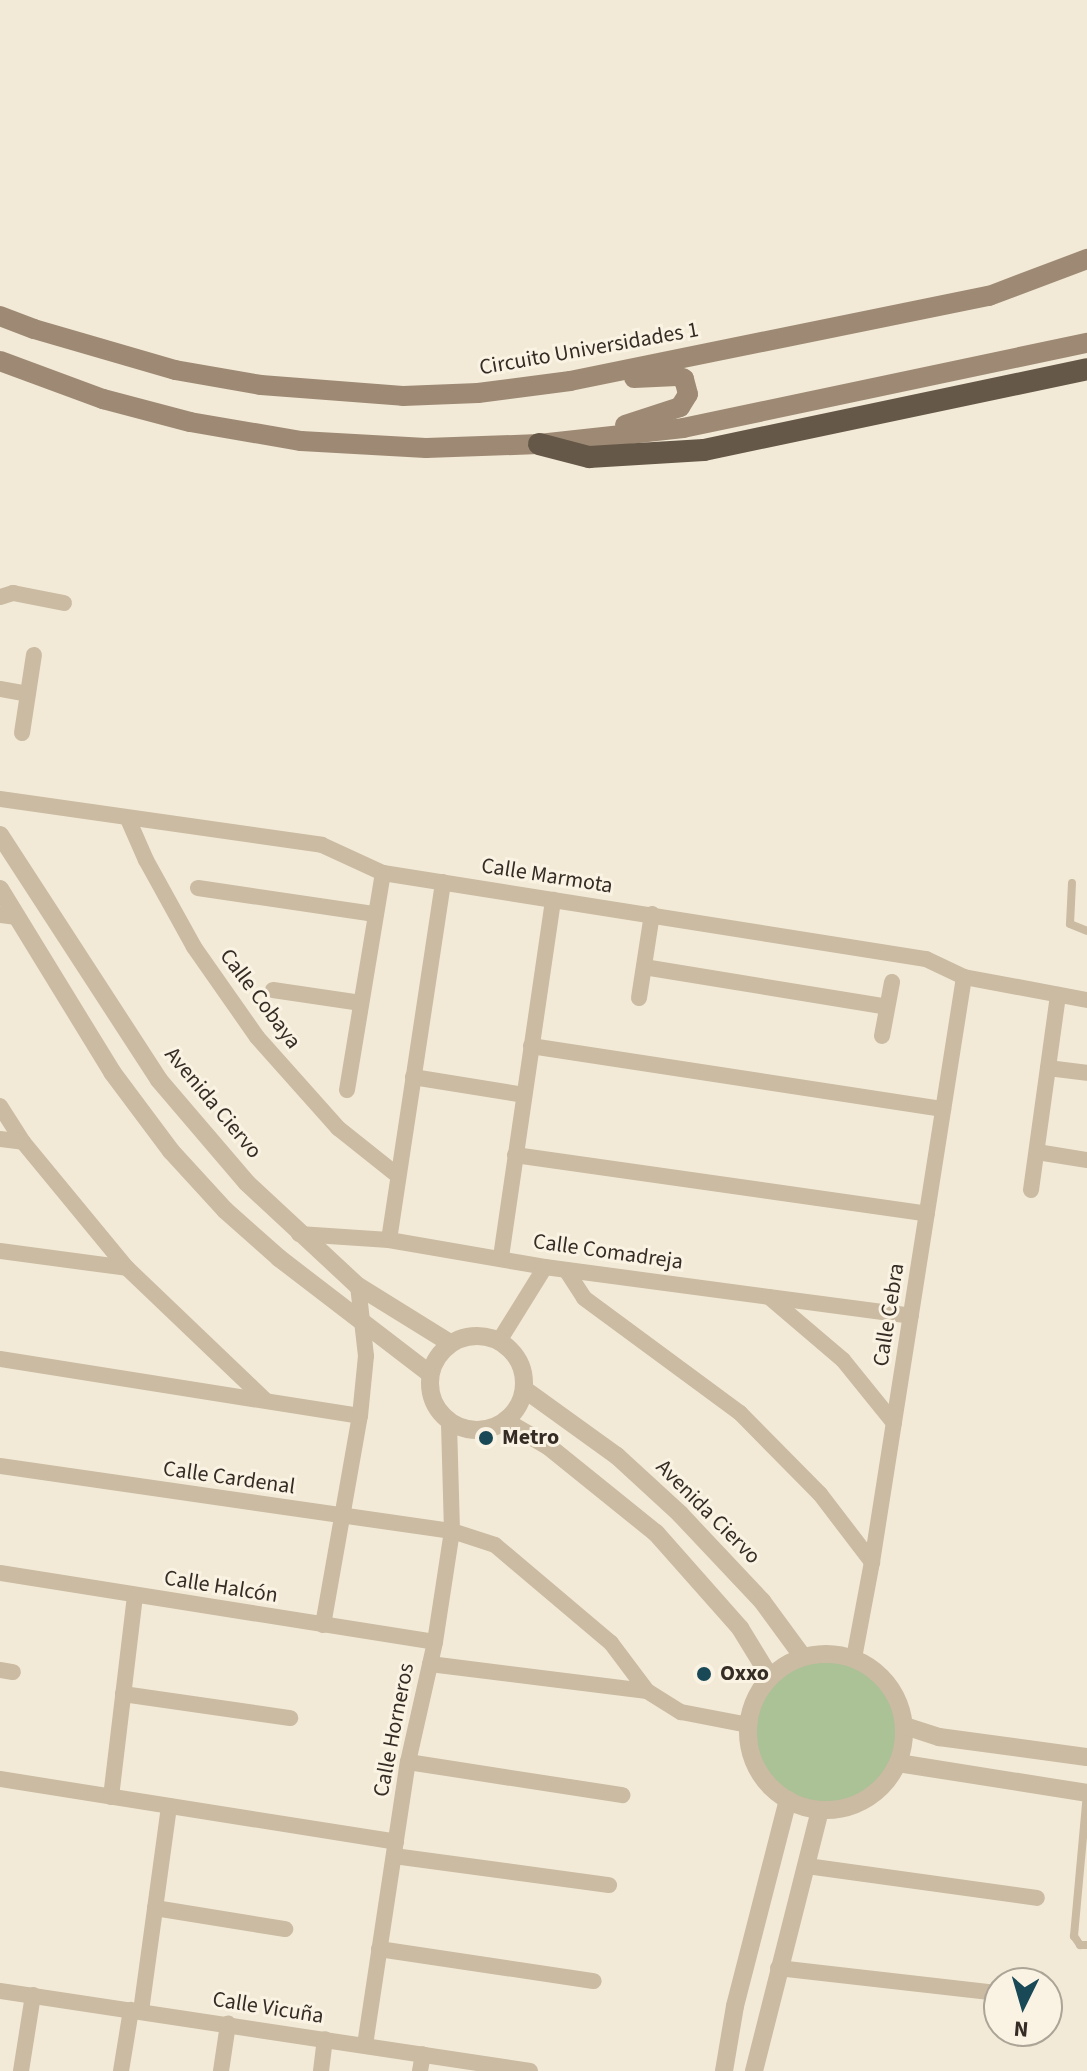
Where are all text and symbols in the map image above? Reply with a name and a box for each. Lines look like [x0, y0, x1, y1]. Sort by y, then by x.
street label: Circuito Universidades 1 [477, 317, 701, 381]
street label: Calle Marmota [479, 853, 615, 899]
street label: Calle Cobaya [214, 944, 306, 1054]
street label: Avenida Ciervo [159, 1042, 267, 1164]
street label: Calle Comadreja [531, 1228, 685, 1276]
street label: Calle Cebra [868, 1262, 910, 1368]
place label: Metro [502, 1425, 559, 1451]
marker: Metro [477, 1429, 495, 1447]
street label: Avenida Ciervo [650, 1454, 766, 1570]
street label: Calle Cardenal [161, 1456, 297, 1500]
street label: Calle Halcón [162, 1565, 280, 1609]
street label: Calle Horneros [368, 1661, 420, 1799]
place label: Oxxo [720, 1661, 769, 1687]
marker: Oxxo [695, 1665, 713, 1683]
north arrow [983, 1967, 1063, 2047]
street label: Calle Vicuña [211, 1986, 325, 2030]
text: N [1012, 2012, 1030, 2045]

